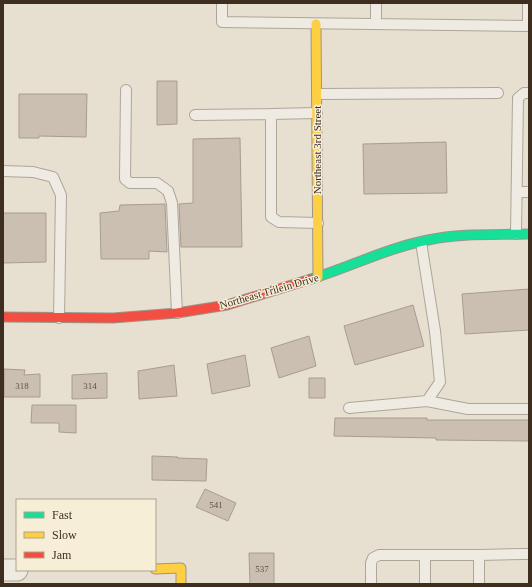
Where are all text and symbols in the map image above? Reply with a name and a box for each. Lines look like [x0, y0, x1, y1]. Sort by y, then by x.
street label: Northeast 3rd Street [311, 106, 323, 194]
street label: Northeast Trilein Drive [218, 271, 320, 311]
house number: 318 [15, 381, 29, 391]
house number: 314 [83, 381, 97, 391]
legend [16, 499, 156, 571]
house number: 541 [209, 500, 223, 510]
text: Fast [52, 508, 73, 522]
text: Slow [52, 528, 77, 542]
text: Jam [52, 548, 72, 562]
house number: 537 [255, 564, 269, 574]

